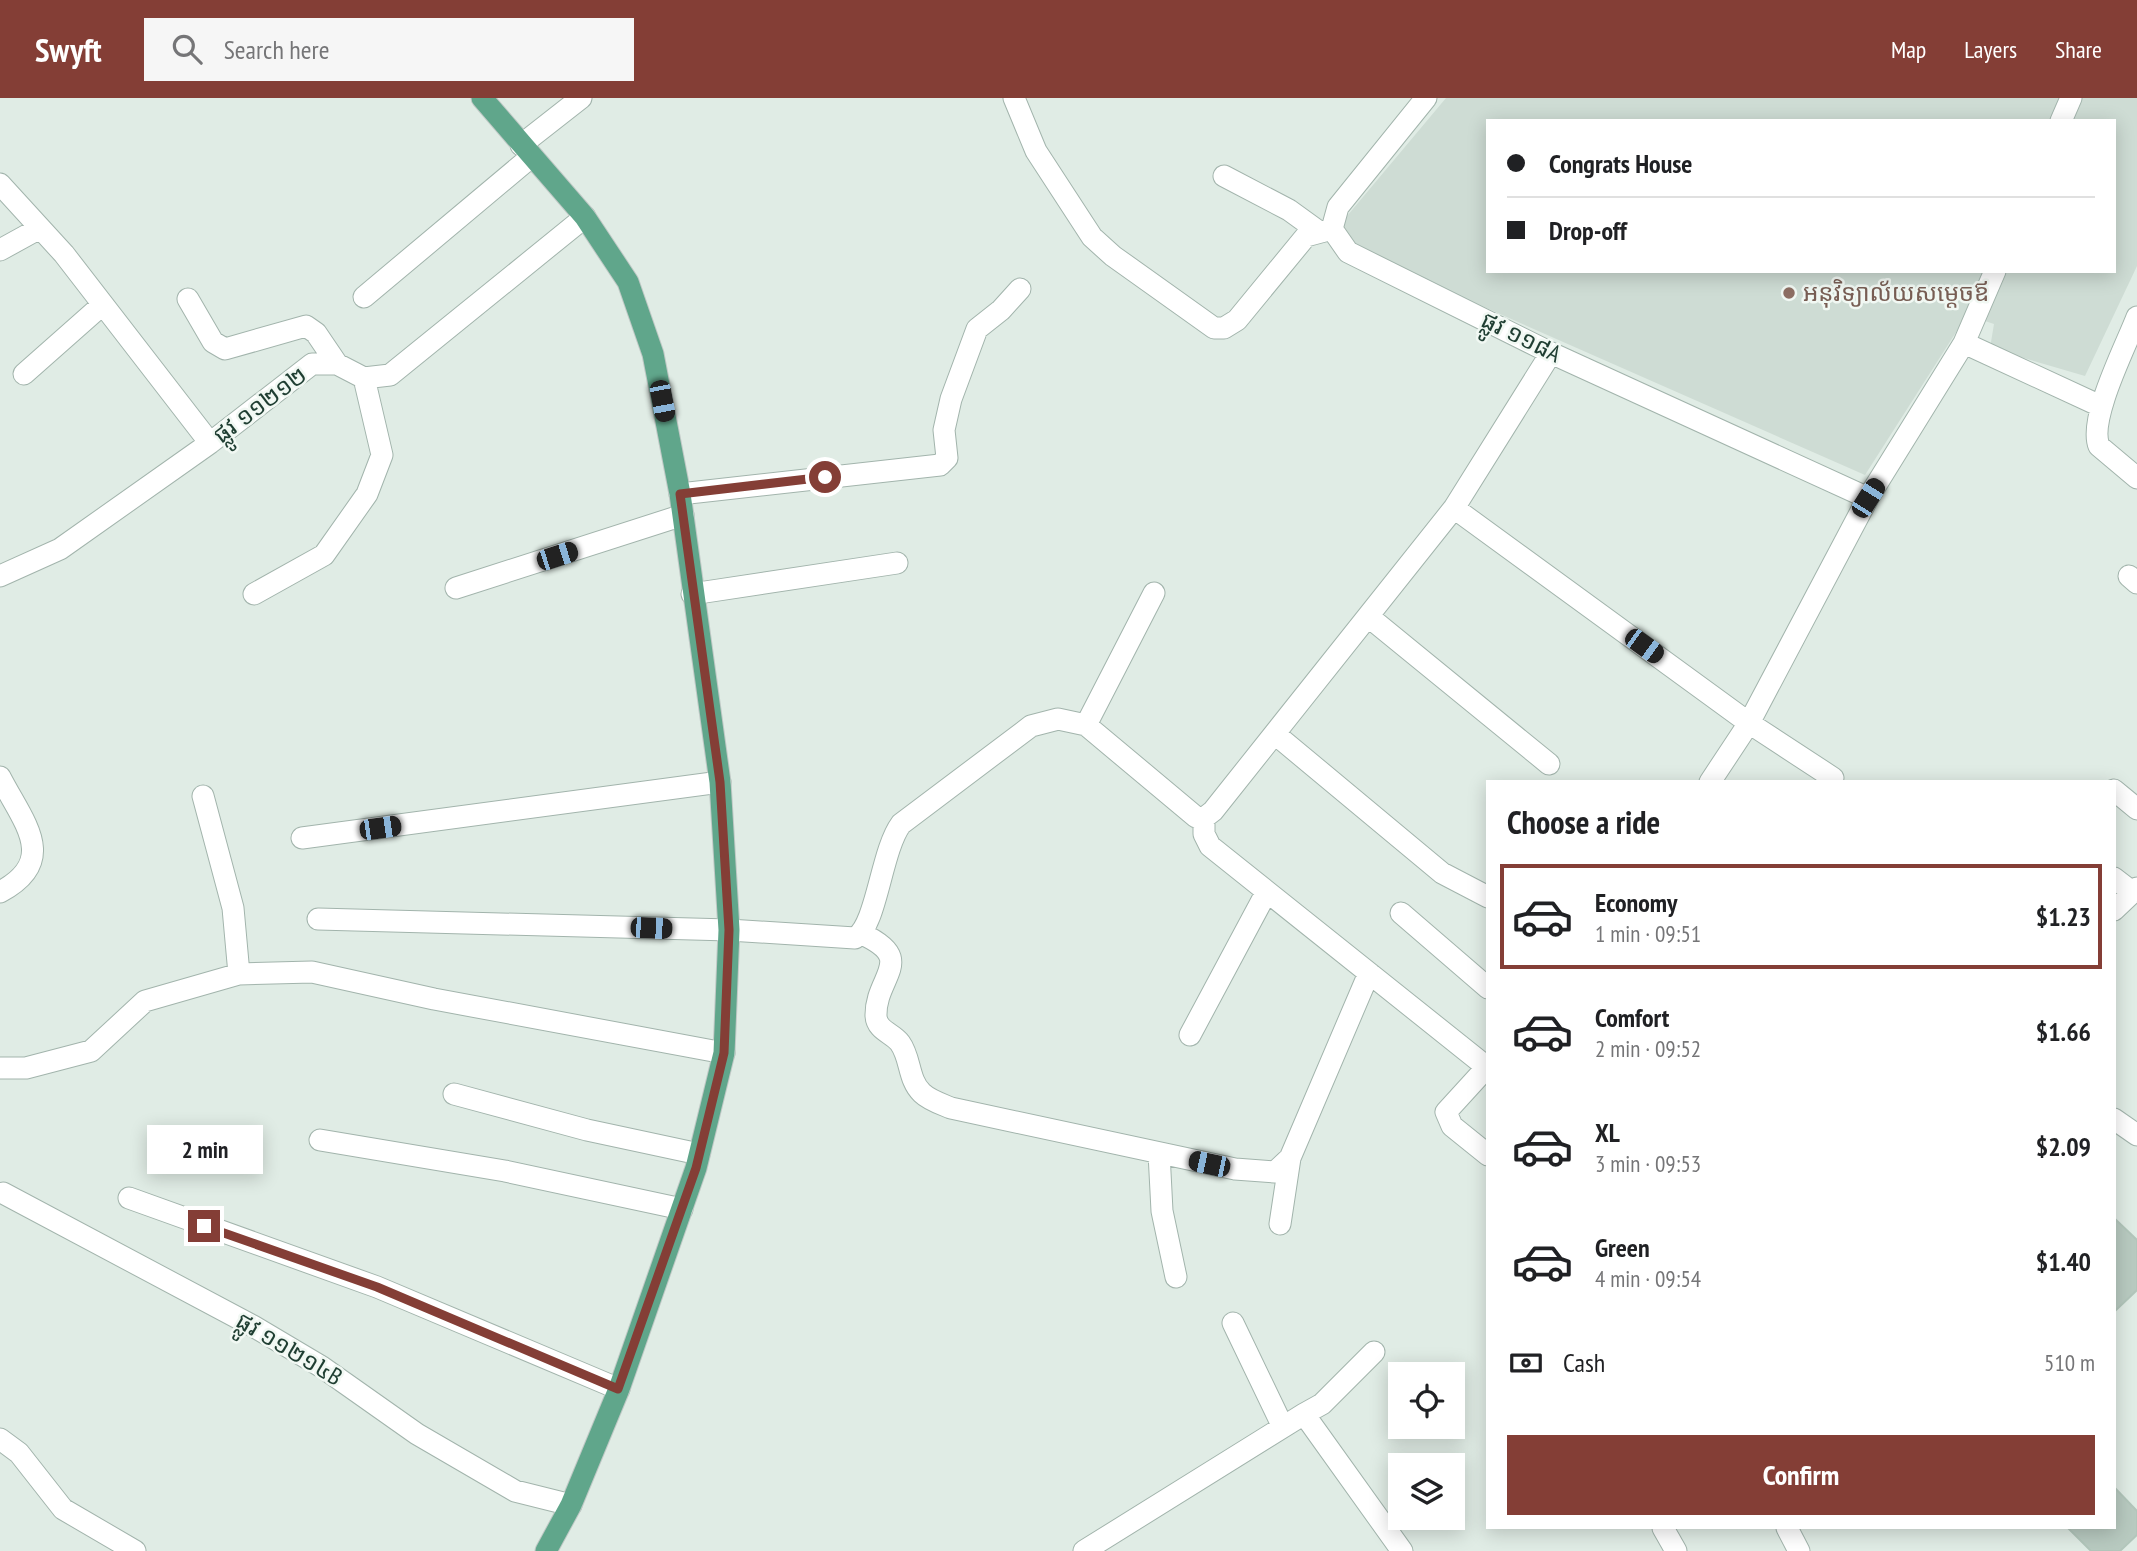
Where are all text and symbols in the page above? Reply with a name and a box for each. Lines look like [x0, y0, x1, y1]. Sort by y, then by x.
search box [144, 18, 634, 81]
text: Swyft [35, 28, 102, 71]
icon: search [168, 30, 206, 68]
text: Search here [224, 33, 329, 66]
text: Map [1891, 34, 1926, 65]
text: Layers [1964, 34, 2017, 65]
text: Share [2055, 34, 2102, 65]
text: Congrats House [1549, 147, 1693, 180]
text: Drop-off [1549, 214, 1627, 247]
place label: អនុវិទ្យាល័យសម្តេចឪ [1803, 277, 1989, 308]
marker: អនុវិទ្យាល័យសម្តេចឪ [1781, 285, 1797, 301]
street label: ផ្លូវ ១១៨A [1473, 304, 1567, 376]
street label: ផ្លូវ ១១២១២ [206, 359, 317, 456]
car [648, 378, 677, 424]
route start [809, 461, 841, 493]
car [1848, 475, 1889, 521]
car [534, 540, 581, 572]
car [1621, 625, 1668, 667]
text: Choose a ride [1507, 801, 1660, 843]
car [358, 815, 403, 841]
icon: car [1511, 885, 1574, 948]
text: Economy [1595, 886, 1677, 919]
text: $1.23 [2036, 900, 2091, 933]
car [630, 917, 673, 939]
text: 1 min · 09:51 [1595, 919, 1701, 948]
icon: car [1511, 1000, 1574, 1063]
text: Comfort [1595, 1001, 1669, 1034]
text: $1.66 [2036, 1015, 2091, 1048]
text: 2 min · 09:52 [1595, 1034, 1701, 1063]
icon: car [1511, 1115, 1574, 1178]
text: XL [1595, 1116, 1620, 1149]
callout: 2 min [146, 1124, 262, 1174]
text: $2.09 [2036, 1130, 2091, 1163]
text: 2 min [182, 1135, 228, 1164]
car [1187, 1149, 1232, 1179]
text: 3 min · 09:53 [1595, 1149, 1701, 1178]
route end [188, 1210, 220, 1242]
icon: car [1511, 1230, 1574, 1293]
text: Green [1595, 1231, 1650, 1264]
text: $1.40 [2036, 1245, 2091, 1278]
text: 4 min · 09:54 [1595, 1264, 1701, 1293]
street label: ផ្លូវ ១១២១៤B [227, 1305, 348, 1398]
icon: cash [1507, 1344, 1545, 1382]
text: Cash [1563, 1346, 1605, 1379]
text: 510 m [2044, 1348, 2095, 1377]
map controls [1388, 1362, 1465, 1530]
button: locate [1388, 1362, 1465, 1439]
button: Confirm [1507, 1435, 2095, 1515]
button: layers [1388, 1453, 1465, 1530]

